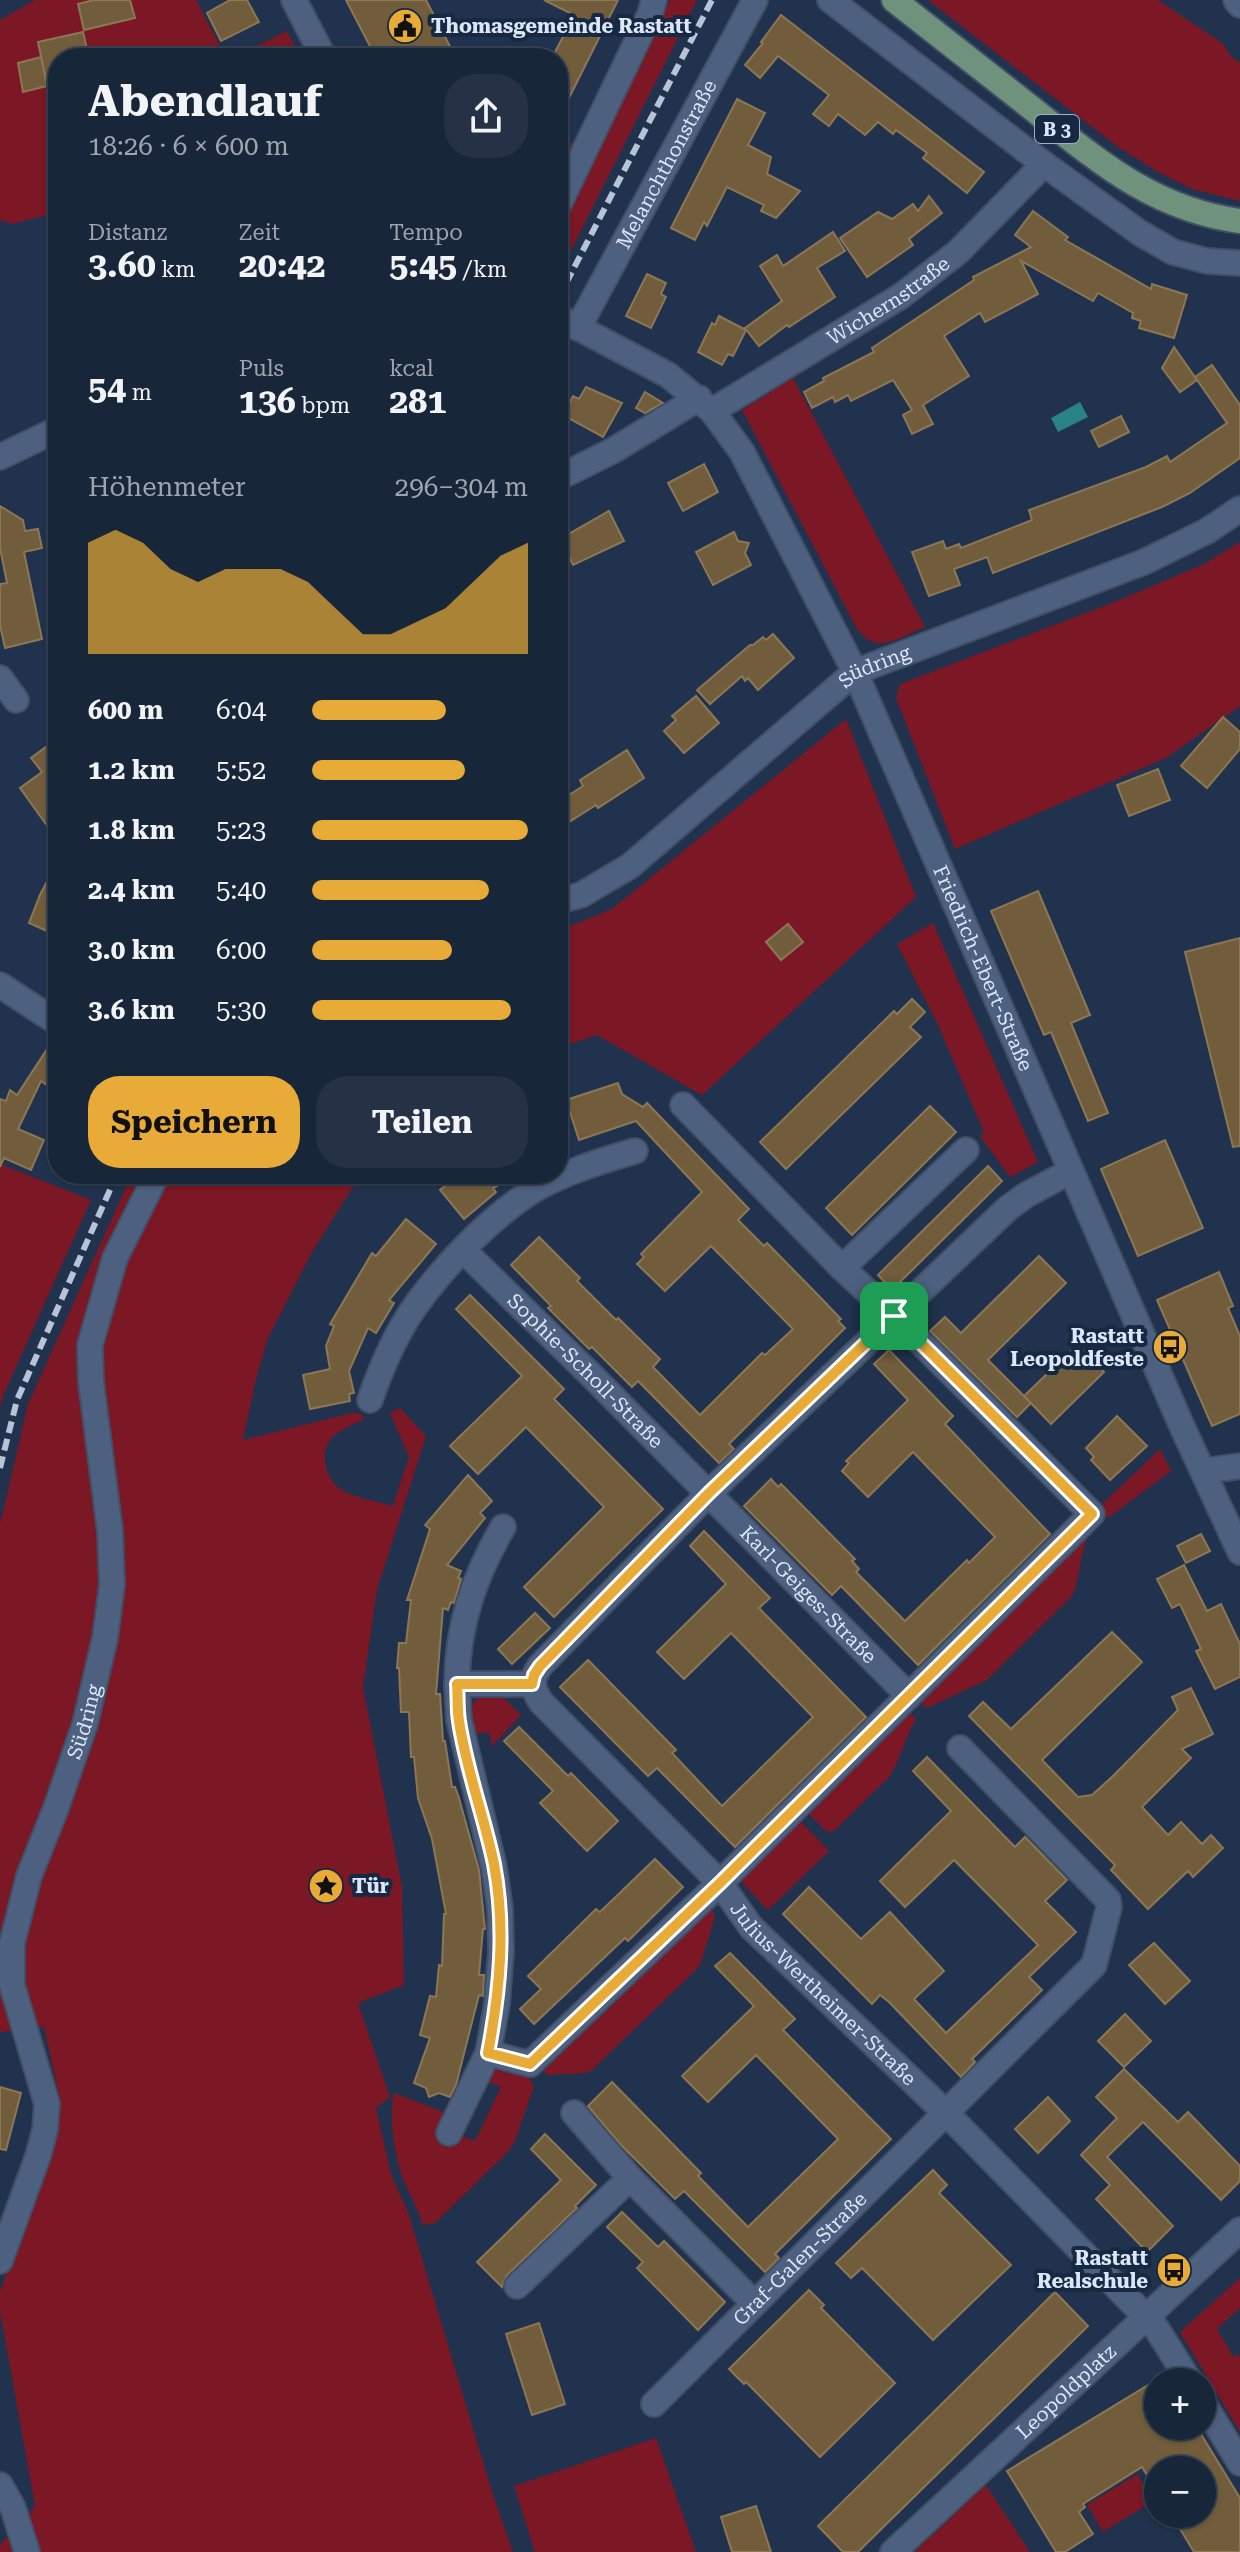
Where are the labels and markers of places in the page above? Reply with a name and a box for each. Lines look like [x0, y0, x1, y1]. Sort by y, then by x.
public building icon: Thomasgemeinde Rastatt [386, 7, 424, 45]
place label: Thomasgemeinde Rastatt [431, 14, 692, 38]
pin [860, 1282, 928, 1350]
place label: Rastatt Leopoldfeste [1010, 1324, 1144, 1371]
bus stop icon: Rastatt Leopoldfeste [1151, 1328, 1189, 1366]
place icon: Tür [307, 1867, 345, 1905]
place label: Tür [352, 1874, 389, 1898]
place label: Rastatt Realschule [1037, 2246, 1148, 2293]
bus stop icon: Rastatt Realschule [1155, 2251, 1193, 2289]

